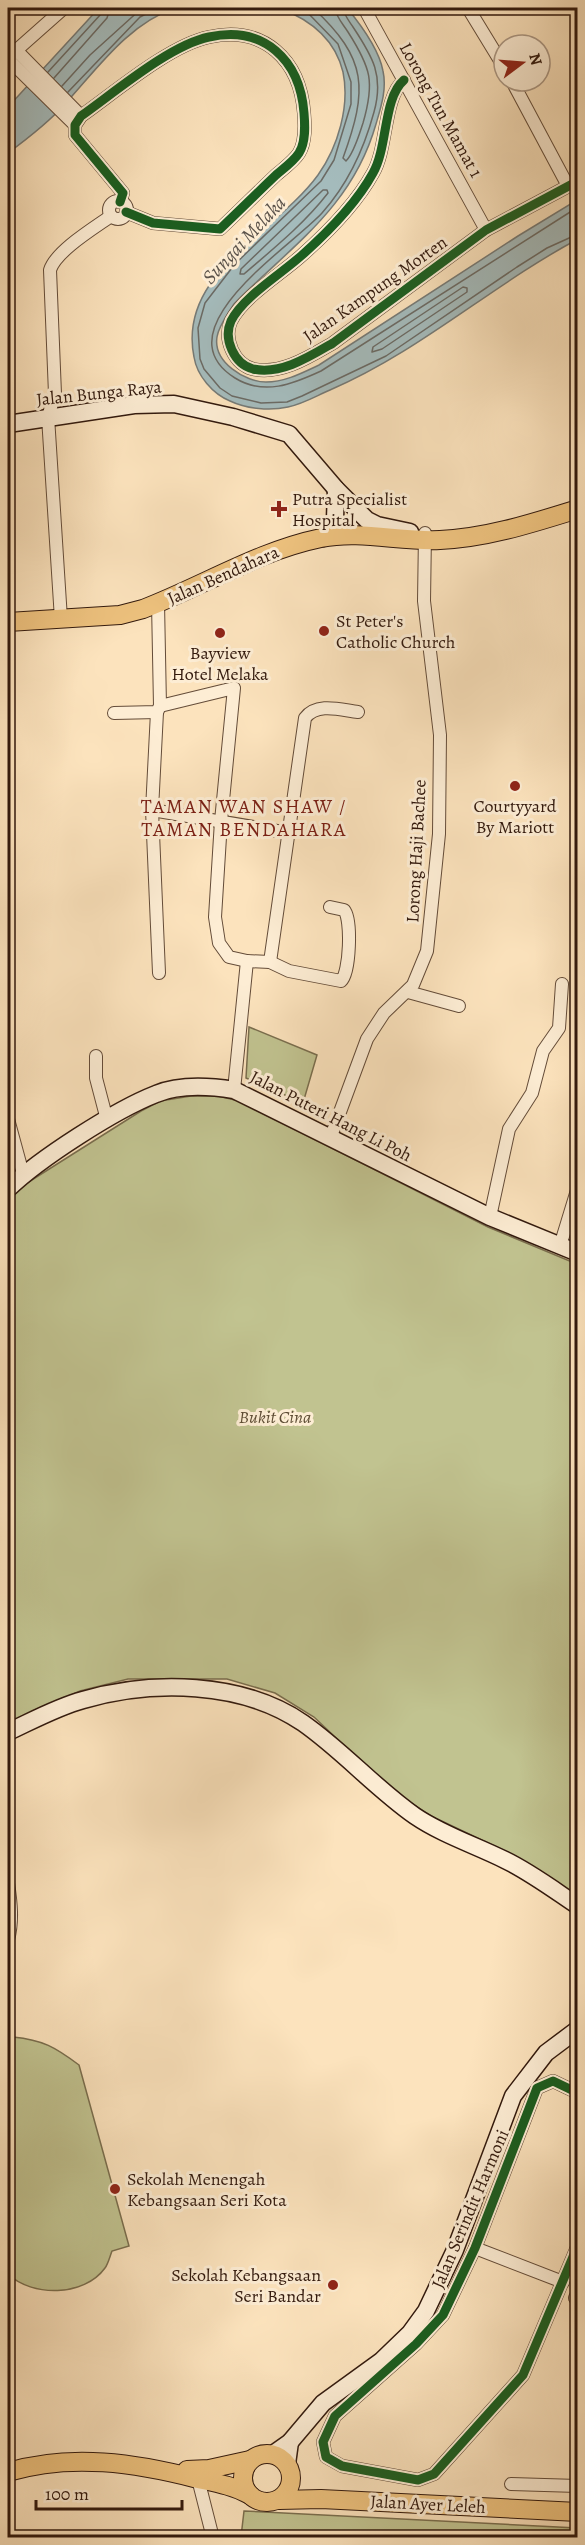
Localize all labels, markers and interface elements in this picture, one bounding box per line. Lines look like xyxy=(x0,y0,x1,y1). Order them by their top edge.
north arrow xyxy=(492,33,552,93)
street label: Lorong Tun Mamat 1 xyxy=(394,38,488,182)
text: N xyxy=(523,51,548,68)
water label: Sungai Melaka xyxy=(196,190,292,290)
street label: Jalan Kampung Morten xyxy=(298,230,452,348)
street label: Jalan Bunga Raya xyxy=(35,374,163,412)
place label: Putra Specialist Hospital xyxy=(292,487,407,532)
marker: Putra Specialist Hospital xyxy=(270,500,288,518)
street label: Jalan Bendahara xyxy=(163,539,283,610)
place label: St Peter's Catholic Church xyxy=(336,609,456,654)
marker: St Peter's Catholic Church xyxy=(317,624,331,638)
marker: Bayview Hotel Melaka xyxy=(213,626,227,640)
place label: Bayview Hotel Melaka xyxy=(172,641,269,686)
street label: Lorong Haji Bachee xyxy=(400,779,432,923)
marker: Courtyyard By Mariott xyxy=(508,779,522,793)
district label: TAMAN WAN SHAW / TAMAN BENDAHARA xyxy=(141,793,347,843)
place label: Courtyyard By Mariott xyxy=(474,794,557,839)
street label: Jalan Puteri Hang Li Poh xyxy=(246,1065,416,1167)
park label: Bukit Cina xyxy=(239,1405,311,1429)
street label: Jalan Serindit Harmoni xyxy=(426,2126,514,2292)
place label: Sekolah Menengah Kebangsaan Seri Kota xyxy=(127,2167,287,2212)
marker: Sekolah Menengah Kebangsaan Seri Kota xyxy=(108,2182,122,2196)
place label: Sekolah Kebangsaan Seri Bandar xyxy=(171,2263,321,2308)
marker: Sekolah Kebangsaan Seri Bandar xyxy=(326,2278,340,2292)
scale bar xyxy=(36,2473,182,2511)
text: 100 m xyxy=(45,2482,89,2506)
street label: Jalan Ayer Leleh xyxy=(370,2489,487,2519)

